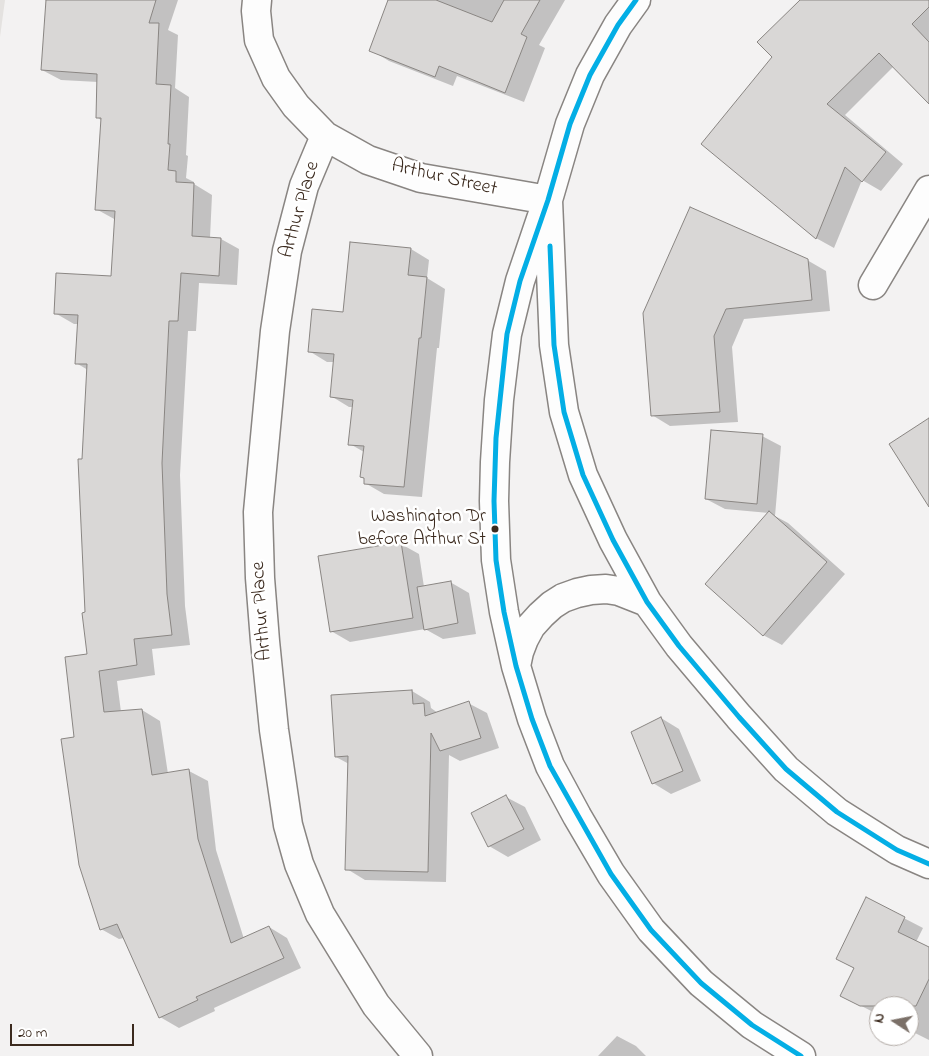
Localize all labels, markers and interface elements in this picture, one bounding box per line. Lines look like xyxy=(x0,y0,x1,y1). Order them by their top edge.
street label: Arthur Street xyxy=(389,155,499,203)
street label: Arthur Place xyxy=(276,159,326,261)
place label: Washington Dr before Arthur St xyxy=(358,507,486,551)
marker: Washington Dr before Arthur St xyxy=(490,524,500,534)
street label: Arthur Place xyxy=(248,560,278,662)
north arrow xyxy=(869,996,919,1046)
text: N xyxy=(869,1012,891,1025)
scale bar xyxy=(12,1014,136,1046)
text: 20 m xyxy=(18,1022,47,1044)

